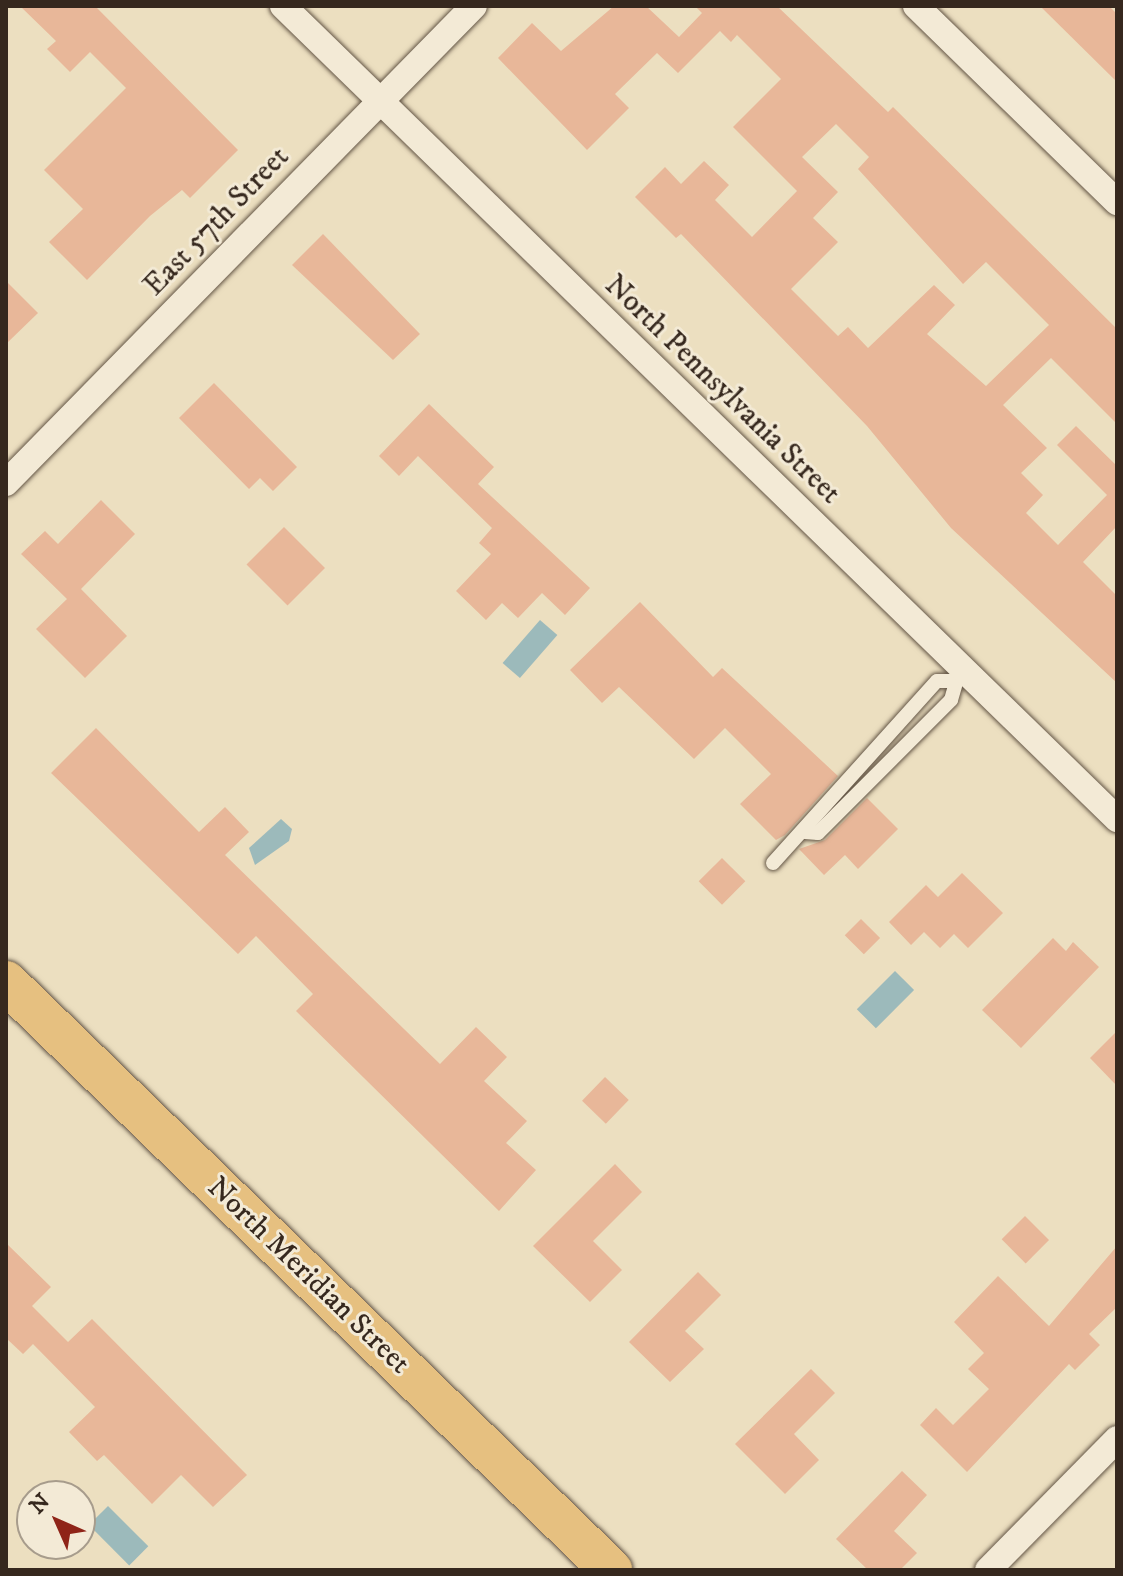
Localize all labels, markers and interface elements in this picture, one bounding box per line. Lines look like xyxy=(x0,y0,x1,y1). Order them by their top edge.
street label: East 57th Street xyxy=(137,140,297,304)
street label: North Pennsylvania Street xyxy=(596,268,848,512)
street label: North Meridian Street xyxy=(199,1170,417,1382)
north arrow xyxy=(16,1480,96,1560)
text: N xyxy=(24,1488,56,1520)

